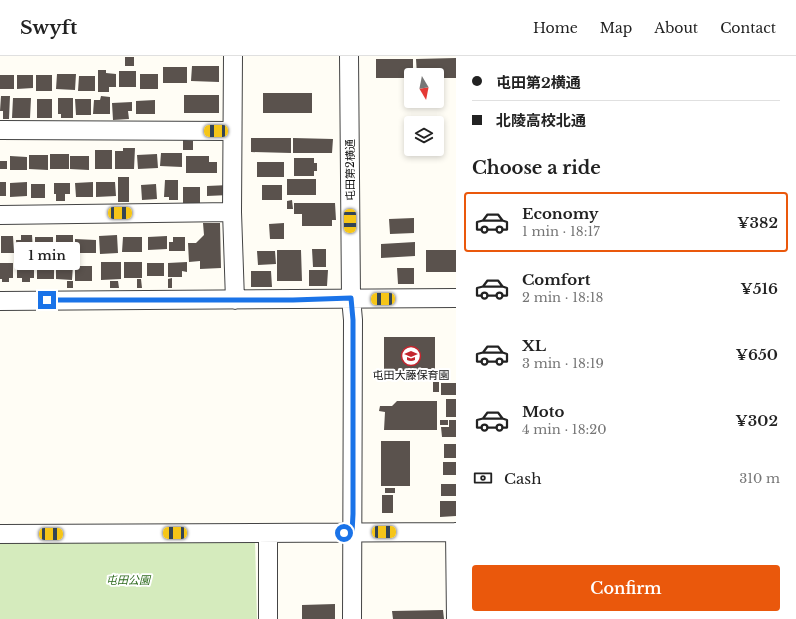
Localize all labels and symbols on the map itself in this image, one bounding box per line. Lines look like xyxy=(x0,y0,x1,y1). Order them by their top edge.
north arrow xyxy=(404,68,444,108)
car xyxy=(204,125,228,137)
street label: 屯田第2横通 xyxy=(343,139,357,201)
car xyxy=(108,207,132,219)
car xyxy=(344,209,356,233)
callout: 1 min xyxy=(14,242,80,270)
route end xyxy=(38,291,56,309)
car xyxy=(371,293,395,305)
school or university icon: 屯田大藤保育園 xyxy=(400,345,422,367)
place label: 屯田大藤保育園 xyxy=(373,368,450,382)
route start xyxy=(335,524,353,542)
car xyxy=(372,526,396,538)
car xyxy=(163,527,187,539)
car xyxy=(39,528,63,540)
park label: 屯田公園 xyxy=(106,573,152,587)

